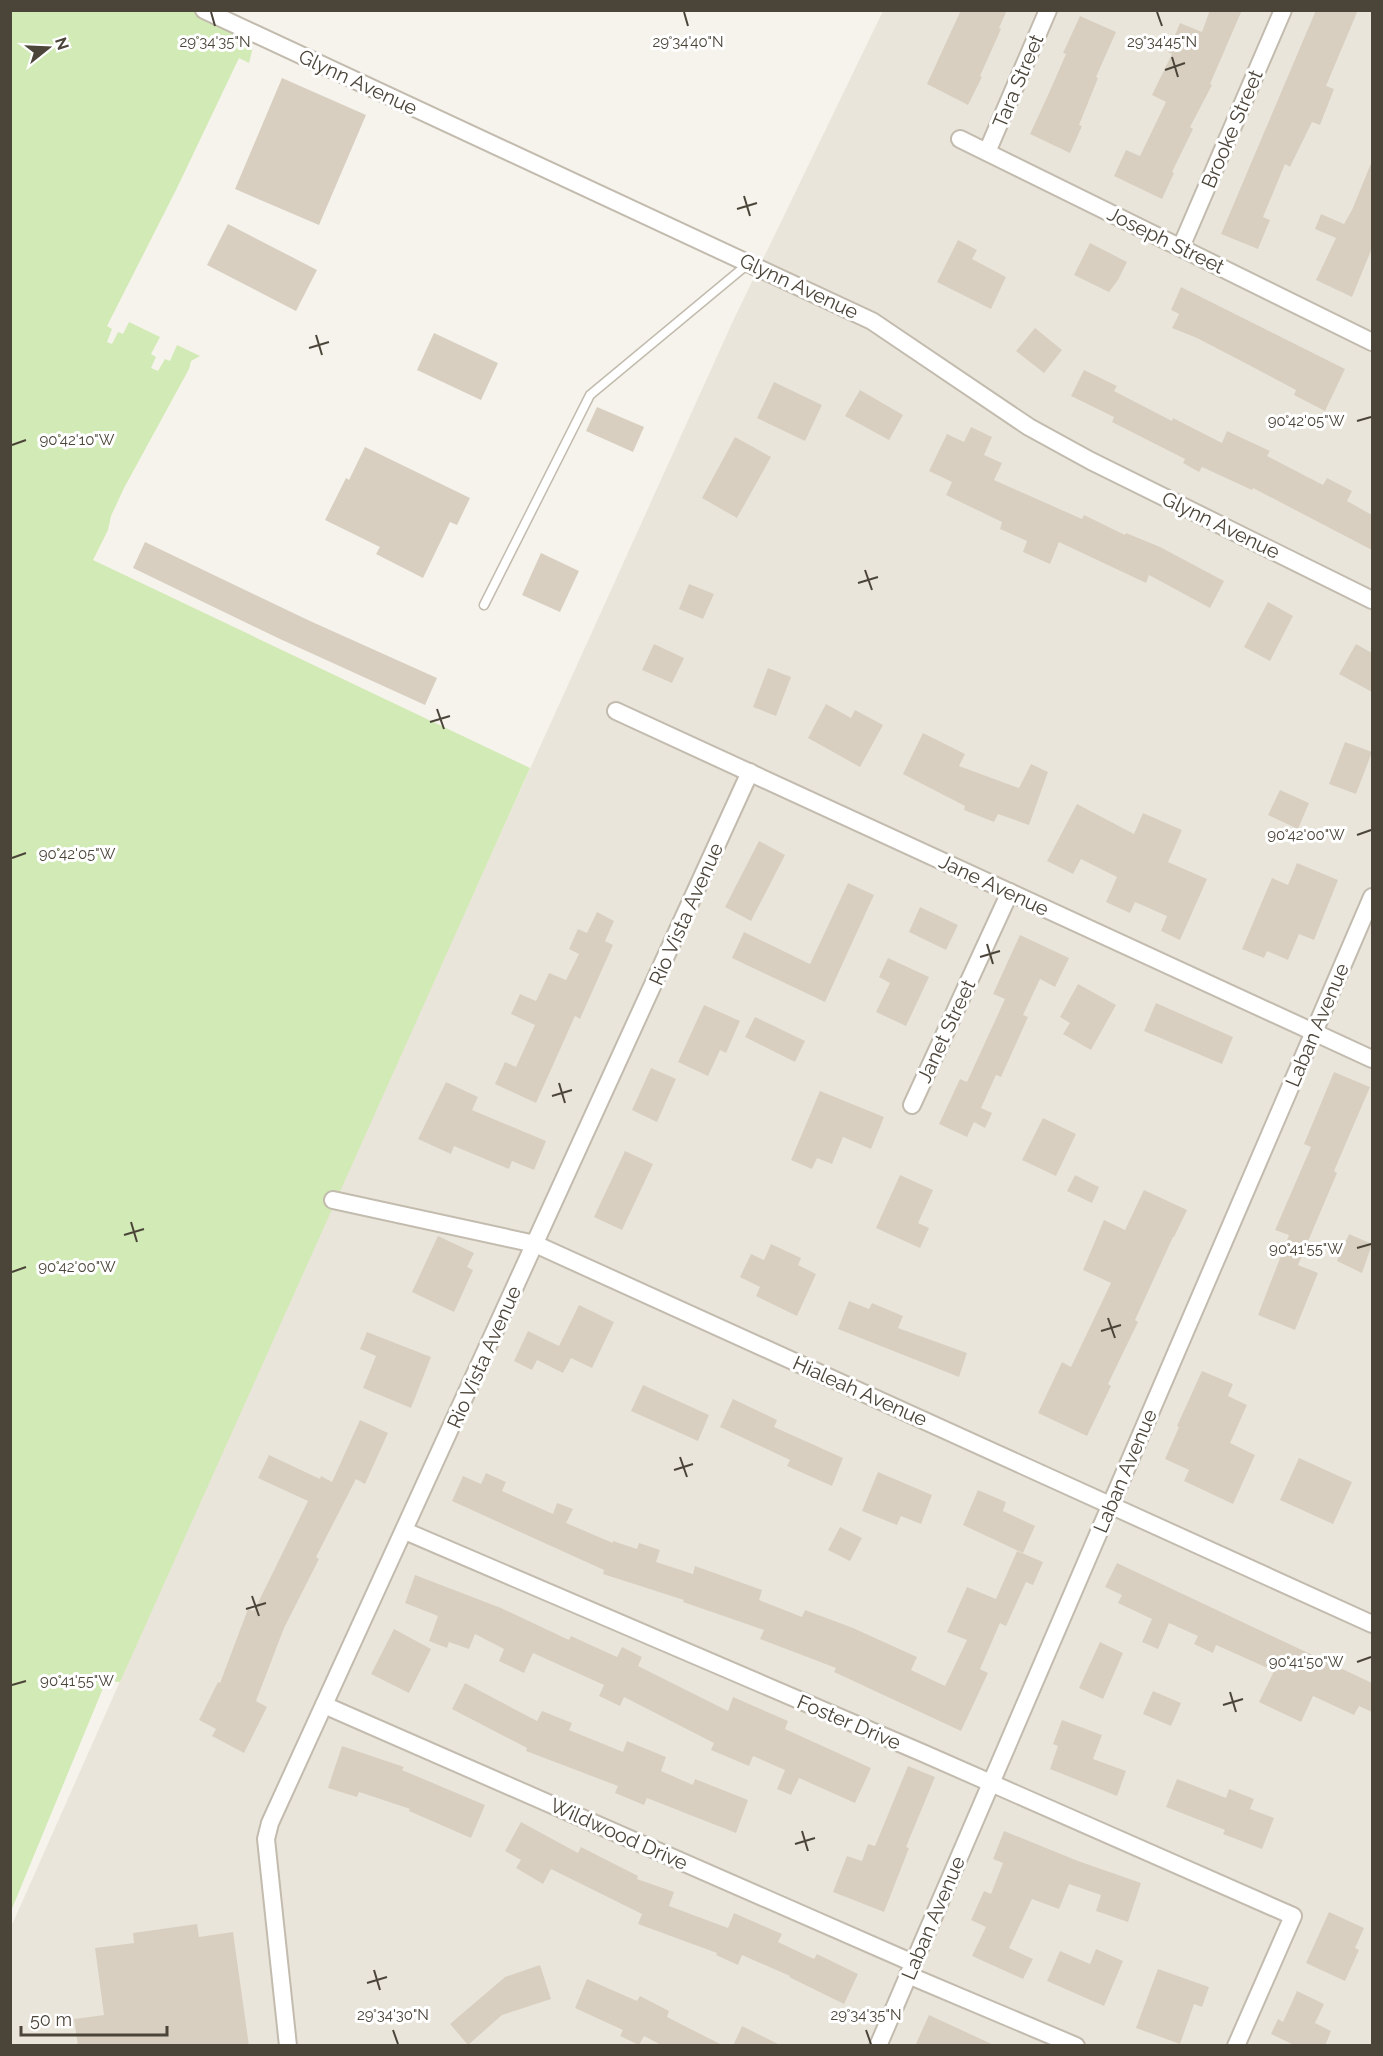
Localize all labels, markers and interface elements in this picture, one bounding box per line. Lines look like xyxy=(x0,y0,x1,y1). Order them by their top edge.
north arrow xyxy=(18,18,78,78)
street label: Tara Street xyxy=(988,30,1049,131)
text: 29°34'35"N xyxy=(180,33,250,51)
text: 29°34'40"N xyxy=(652,33,724,51)
text: 29°34'45"N xyxy=(1127,33,1197,51)
text: N xyxy=(51,35,73,52)
street label: Glynn Avenue xyxy=(295,44,421,120)
street label: Brooke Street xyxy=(1196,66,1268,192)
street label: Joseph Street xyxy=(1104,201,1229,279)
street label: Glynn Avenue xyxy=(736,248,862,324)
text: 90°42'05"W xyxy=(1268,412,1345,430)
text: 90°42'10"W xyxy=(40,431,115,449)
street label: Glynn Avenue xyxy=(1158,486,1284,564)
text: 90°42'00"W xyxy=(1267,826,1345,844)
street label: Rio Vista Avenue xyxy=(644,839,728,989)
text: 90°42'05"W xyxy=(39,845,116,863)
street label: Jane Avenue xyxy=(935,849,1053,921)
street label: Laban Avenue xyxy=(1280,959,1354,1090)
street label: Janet Street xyxy=(912,975,980,1086)
text: 90°41'55"W xyxy=(1269,1240,1343,1258)
text: 90°42'00"W xyxy=(38,1258,116,1276)
street label: Rio Vista Avenue xyxy=(442,1282,526,1432)
street label: Hialeah Avenue xyxy=(789,1351,931,1431)
street label: Laban Avenue xyxy=(1088,1405,1162,1536)
text: 90°41'50"W xyxy=(1269,1653,1344,1671)
text: 90°41'55"W xyxy=(40,1672,114,1690)
street label: Foster Drive xyxy=(794,1689,905,1755)
street label: Wildwood Drive xyxy=(546,1793,692,1875)
street label: Laban Avenue xyxy=(896,1852,970,1983)
scale bar xyxy=(21,1999,166,2037)
text: 29°34'30"N xyxy=(357,2006,429,2024)
text: 29°34'35"N xyxy=(831,2006,901,2024)
text: 50 m xyxy=(30,2009,72,2030)

